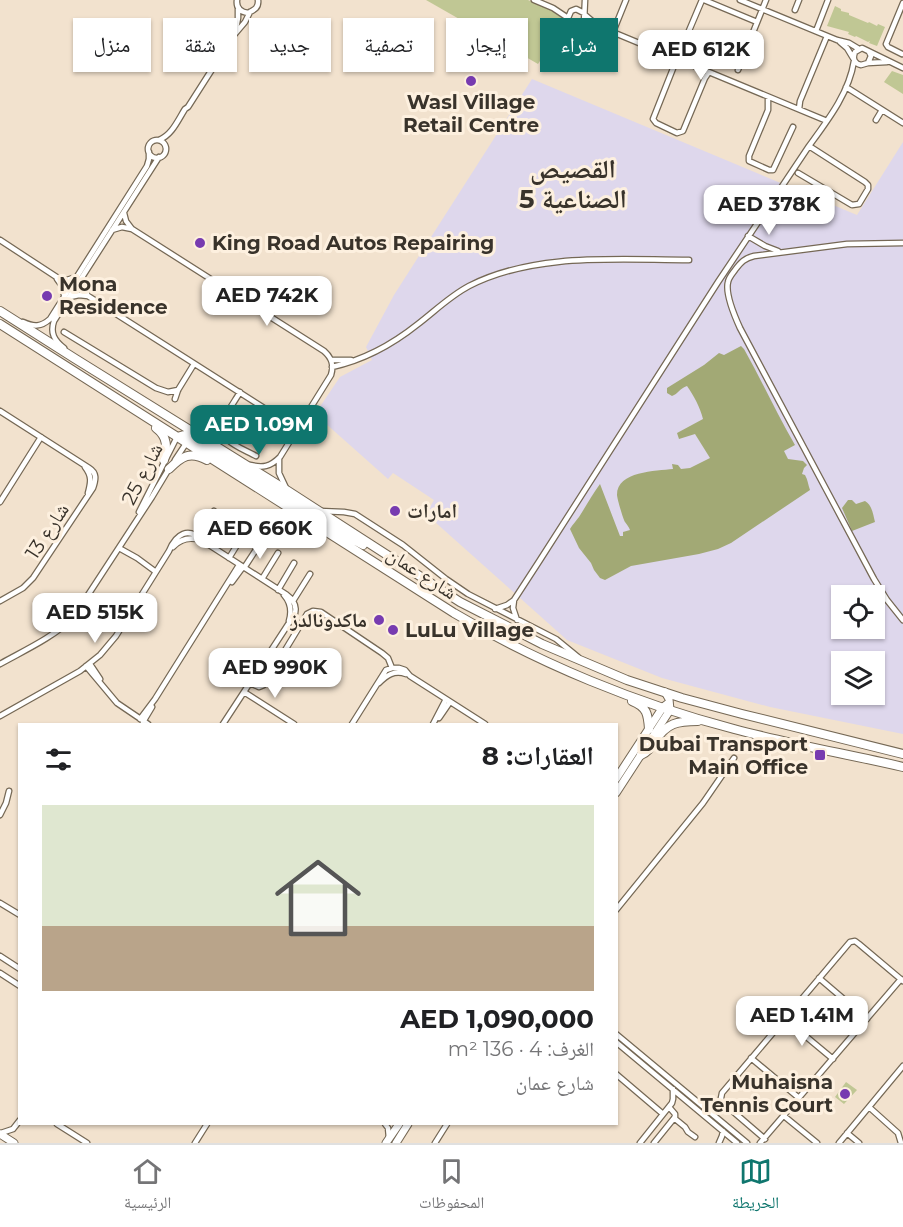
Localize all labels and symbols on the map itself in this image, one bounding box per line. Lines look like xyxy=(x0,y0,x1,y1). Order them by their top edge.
pin: AED 612K xyxy=(639,30,763,81)
marker: Wasl Village Retail Centre xyxy=(464,74,478,88)
place label: Wasl Village Retail Centre xyxy=(403,90,539,137)
district label: القصيص الصناعية 5 xyxy=(519,153,627,215)
pin: AED 378K xyxy=(707,185,831,236)
place label: King Road Autos Repairing xyxy=(212,231,494,255)
marker: King Road Autos Repairing xyxy=(193,236,207,250)
place label: Mona Residence xyxy=(59,272,168,319)
pin: AED 742K xyxy=(205,276,329,327)
marker: Mona Residence xyxy=(40,289,54,303)
pin: AED 1.09M xyxy=(190,405,328,456)
street label: شارع 25 xyxy=(116,439,169,509)
street label: شارع 13 xyxy=(20,499,75,564)
place label: امارات xyxy=(407,499,457,523)
marker: امارات xyxy=(388,504,402,518)
pin: AED 660K xyxy=(198,509,322,560)
street label: شارع عمان xyxy=(382,542,461,605)
pin: AED 515K xyxy=(33,593,157,644)
place label: ماكدونالدز xyxy=(289,608,367,632)
marker: ماكدونالدز xyxy=(372,613,386,627)
place label: LuLu Village xyxy=(405,618,534,642)
marker: LuLu Village xyxy=(386,623,400,637)
pin: AED 990K xyxy=(213,648,337,699)
place label: Dubai Transport Main Office xyxy=(639,732,808,779)
marker: Dubai Transport Main Office xyxy=(813,748,827,762)
pin: AED 1.41M xyxy=(733,996,871,1047)
place label: Muhaisna Tennis Court xyxy=(701,1070,833,1117)
marker: Muhaisna Tennis Court xyxy=(838,1087,852,1101)

